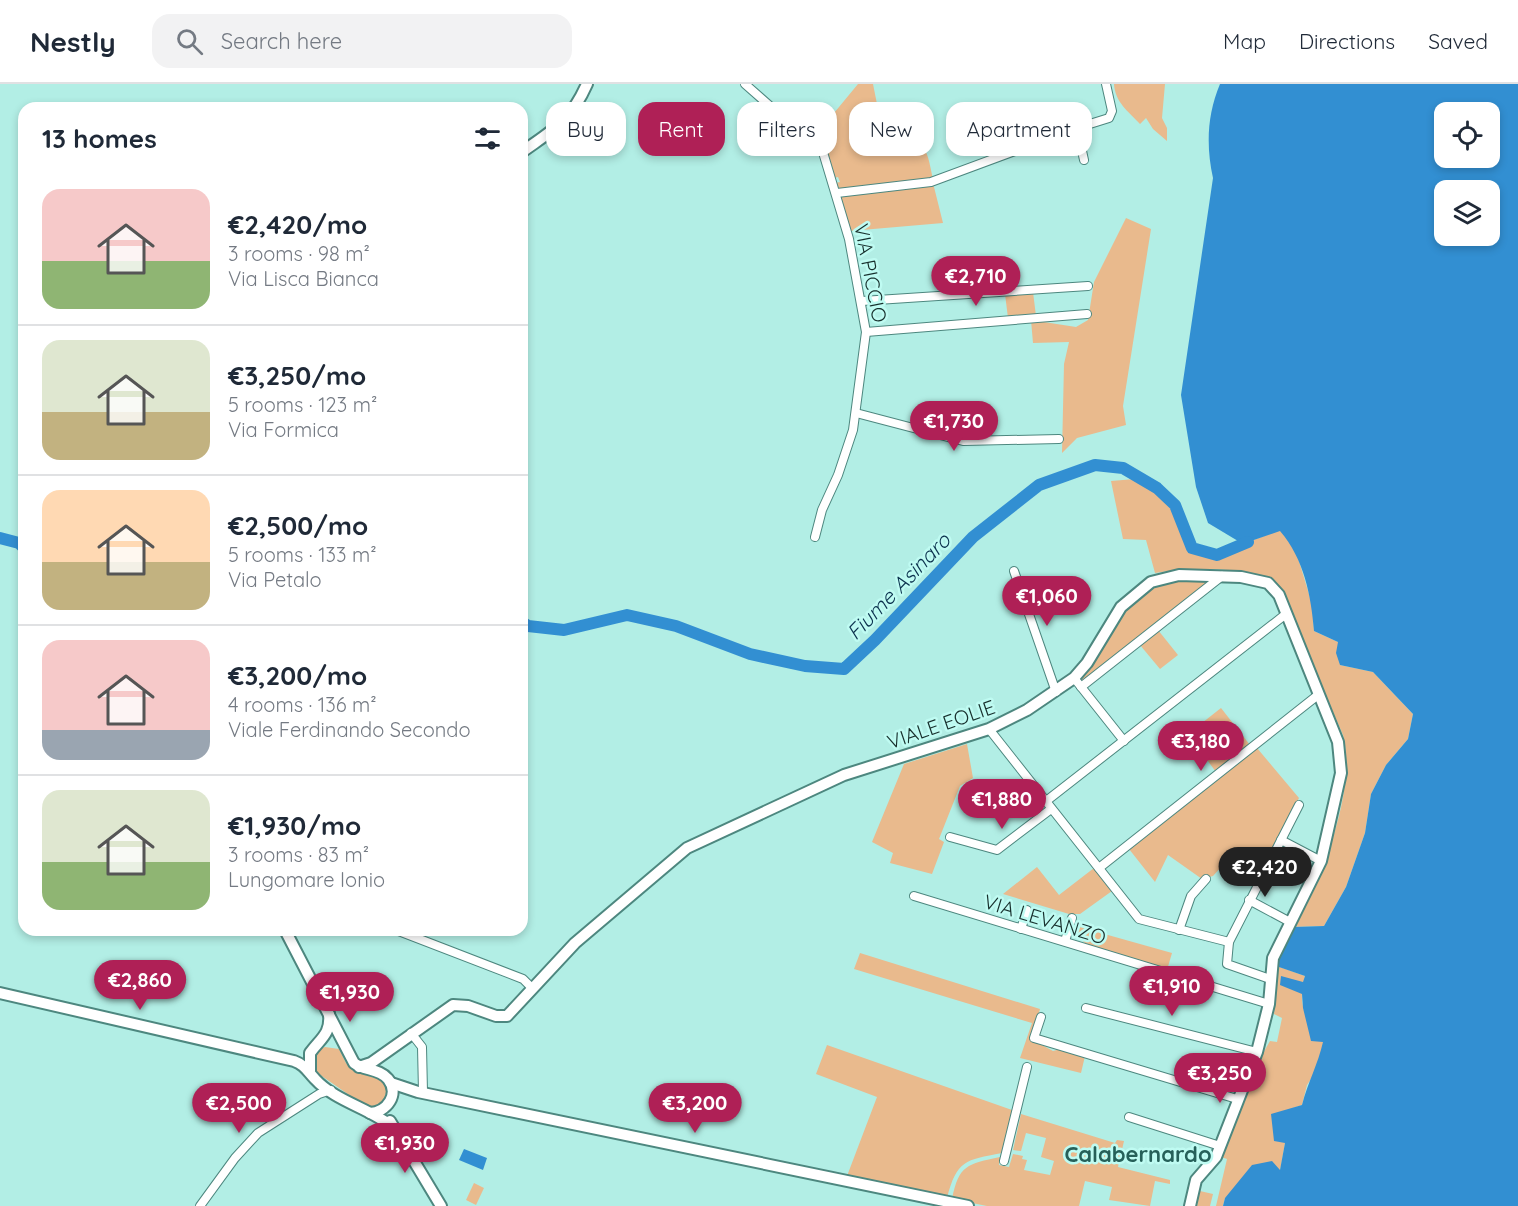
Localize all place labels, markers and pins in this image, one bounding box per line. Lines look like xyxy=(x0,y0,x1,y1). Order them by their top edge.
pin: €2,710 xyxy=(927,256,1025,307)
pin: €1,730 xyxy=(905,401,1003,452)
pin: €1,060 xyxy=(998,576,1096,627)
pin: €3,180 xyxy=(1152,721,1250,772)
pin: €1,880 xyxy=(953,779,1051,830)
pin: €2,420 xyxy=(1216,847,1314,898)
pin: €2,860 xyxy=(91,960,189,1011)
pin: €1,910 xyxy=(1123,966,1221,1017)
pin: €1,930 xyxy=(301,972,399,1023)
pin: €3,250 xyxy=(1171,1053,1269,1104)
pin: €2,500 xyxy=(190,1083,288,1134)
pin: €3,200 xyxy=(646,1083,744,1134)
pin: €1,930 xyxy=(356,1123,454,1174)

